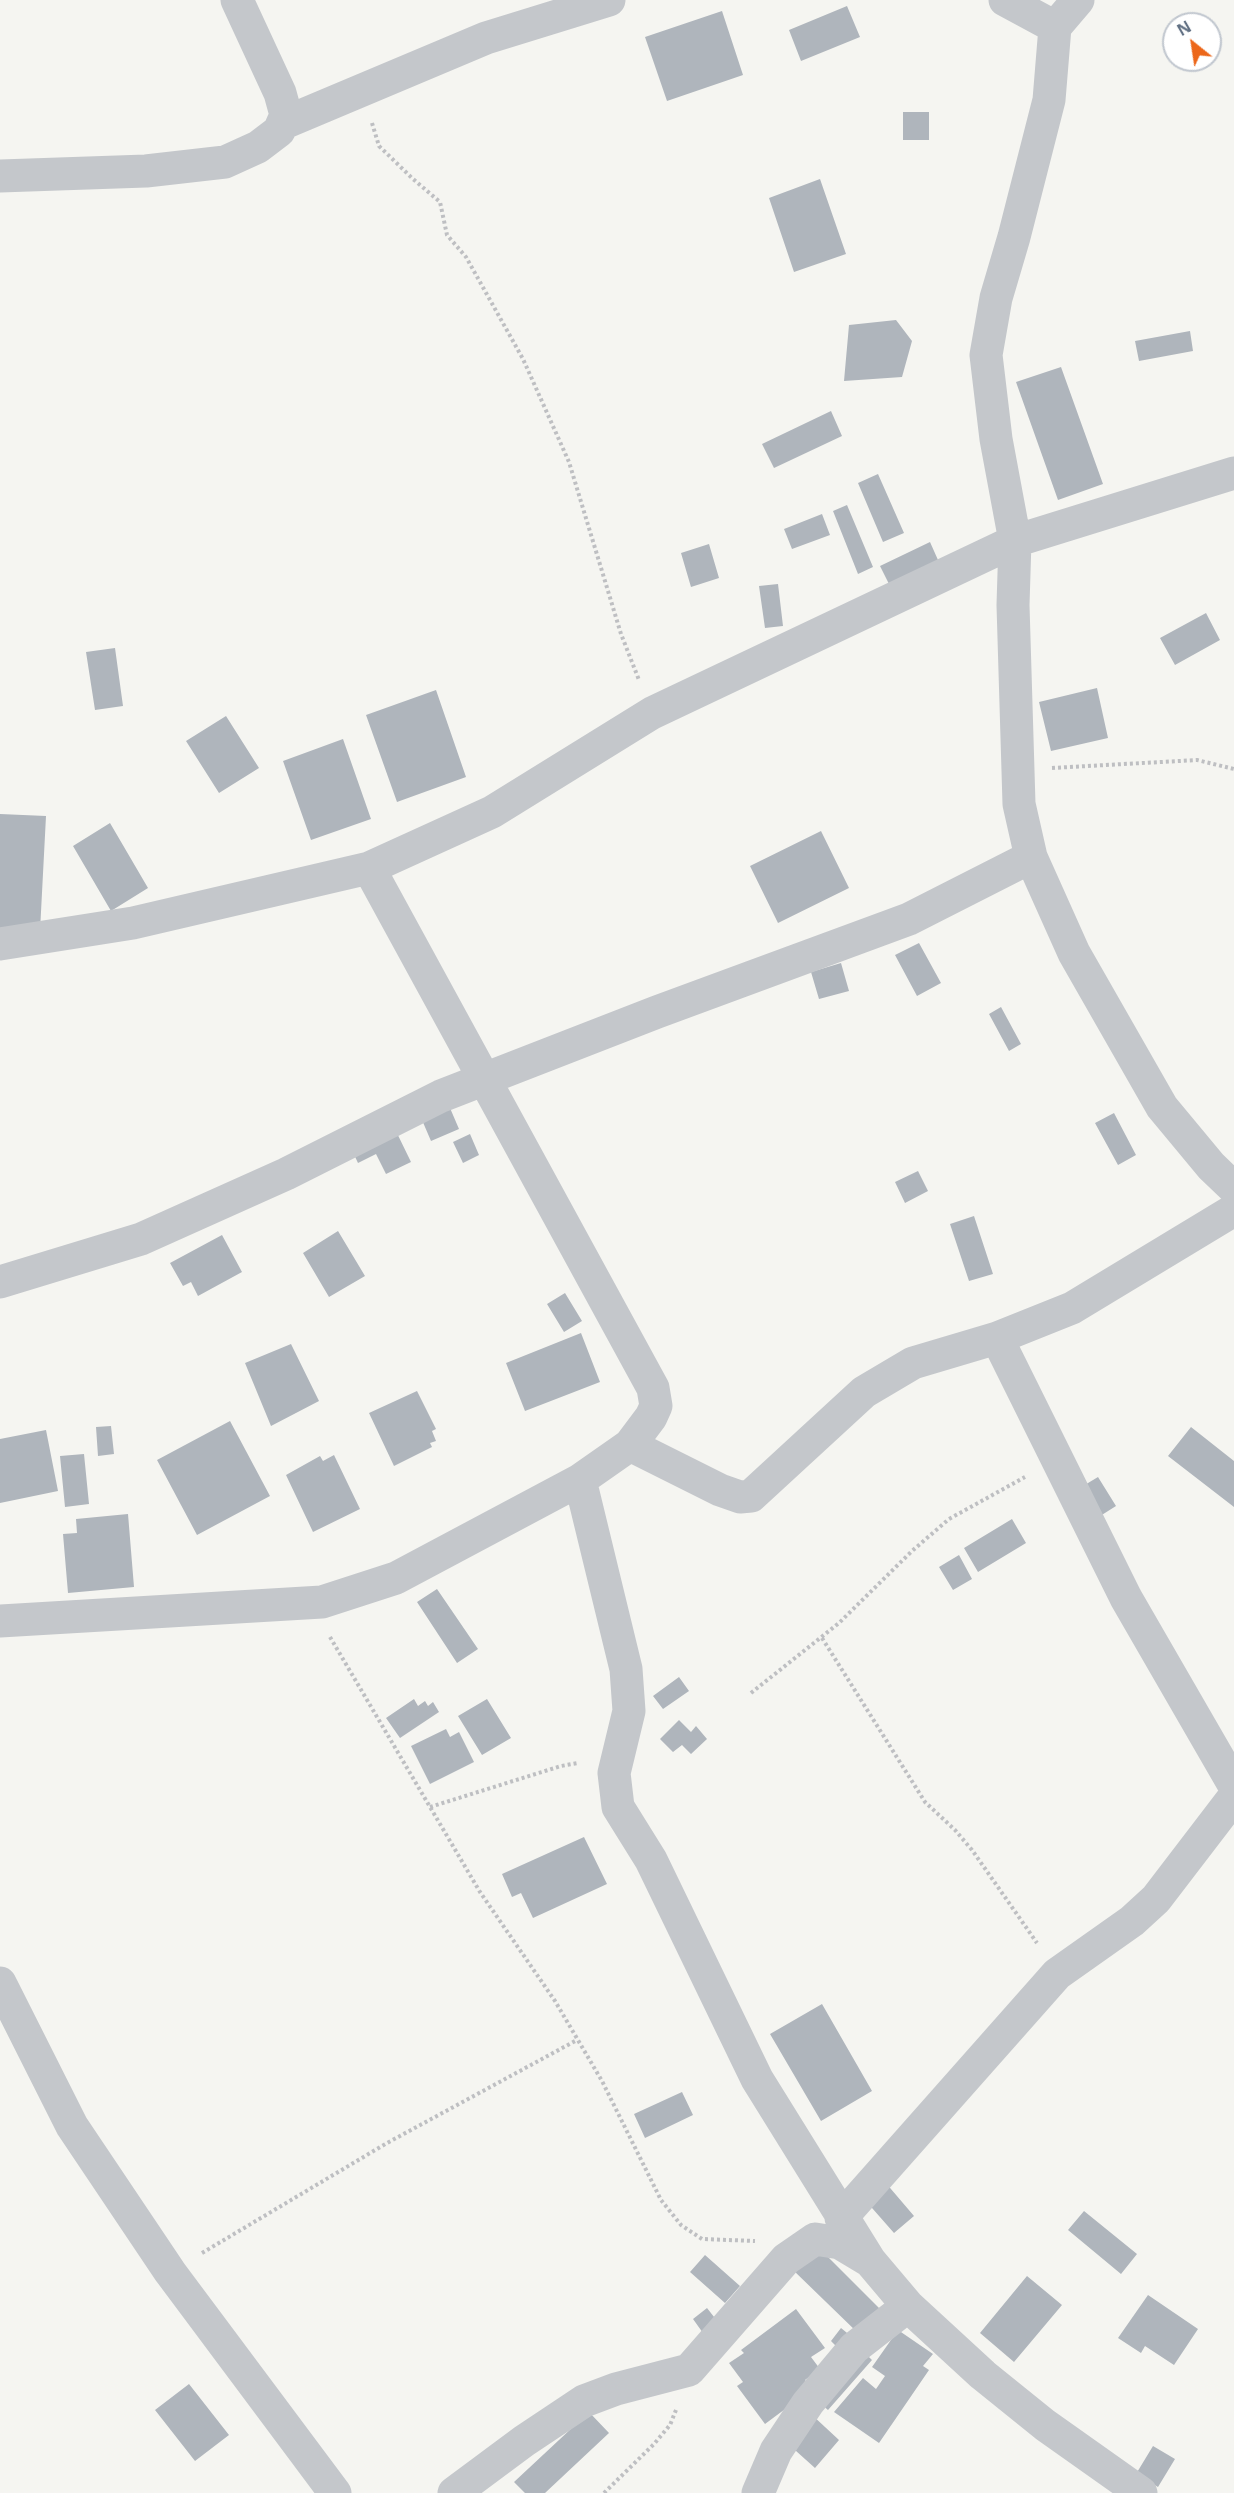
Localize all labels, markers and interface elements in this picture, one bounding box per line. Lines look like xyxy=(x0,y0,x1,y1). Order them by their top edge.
north arrow xyxy=(1162,12,1222,72)
text: N xyxy=(1173,15,1195,41)

